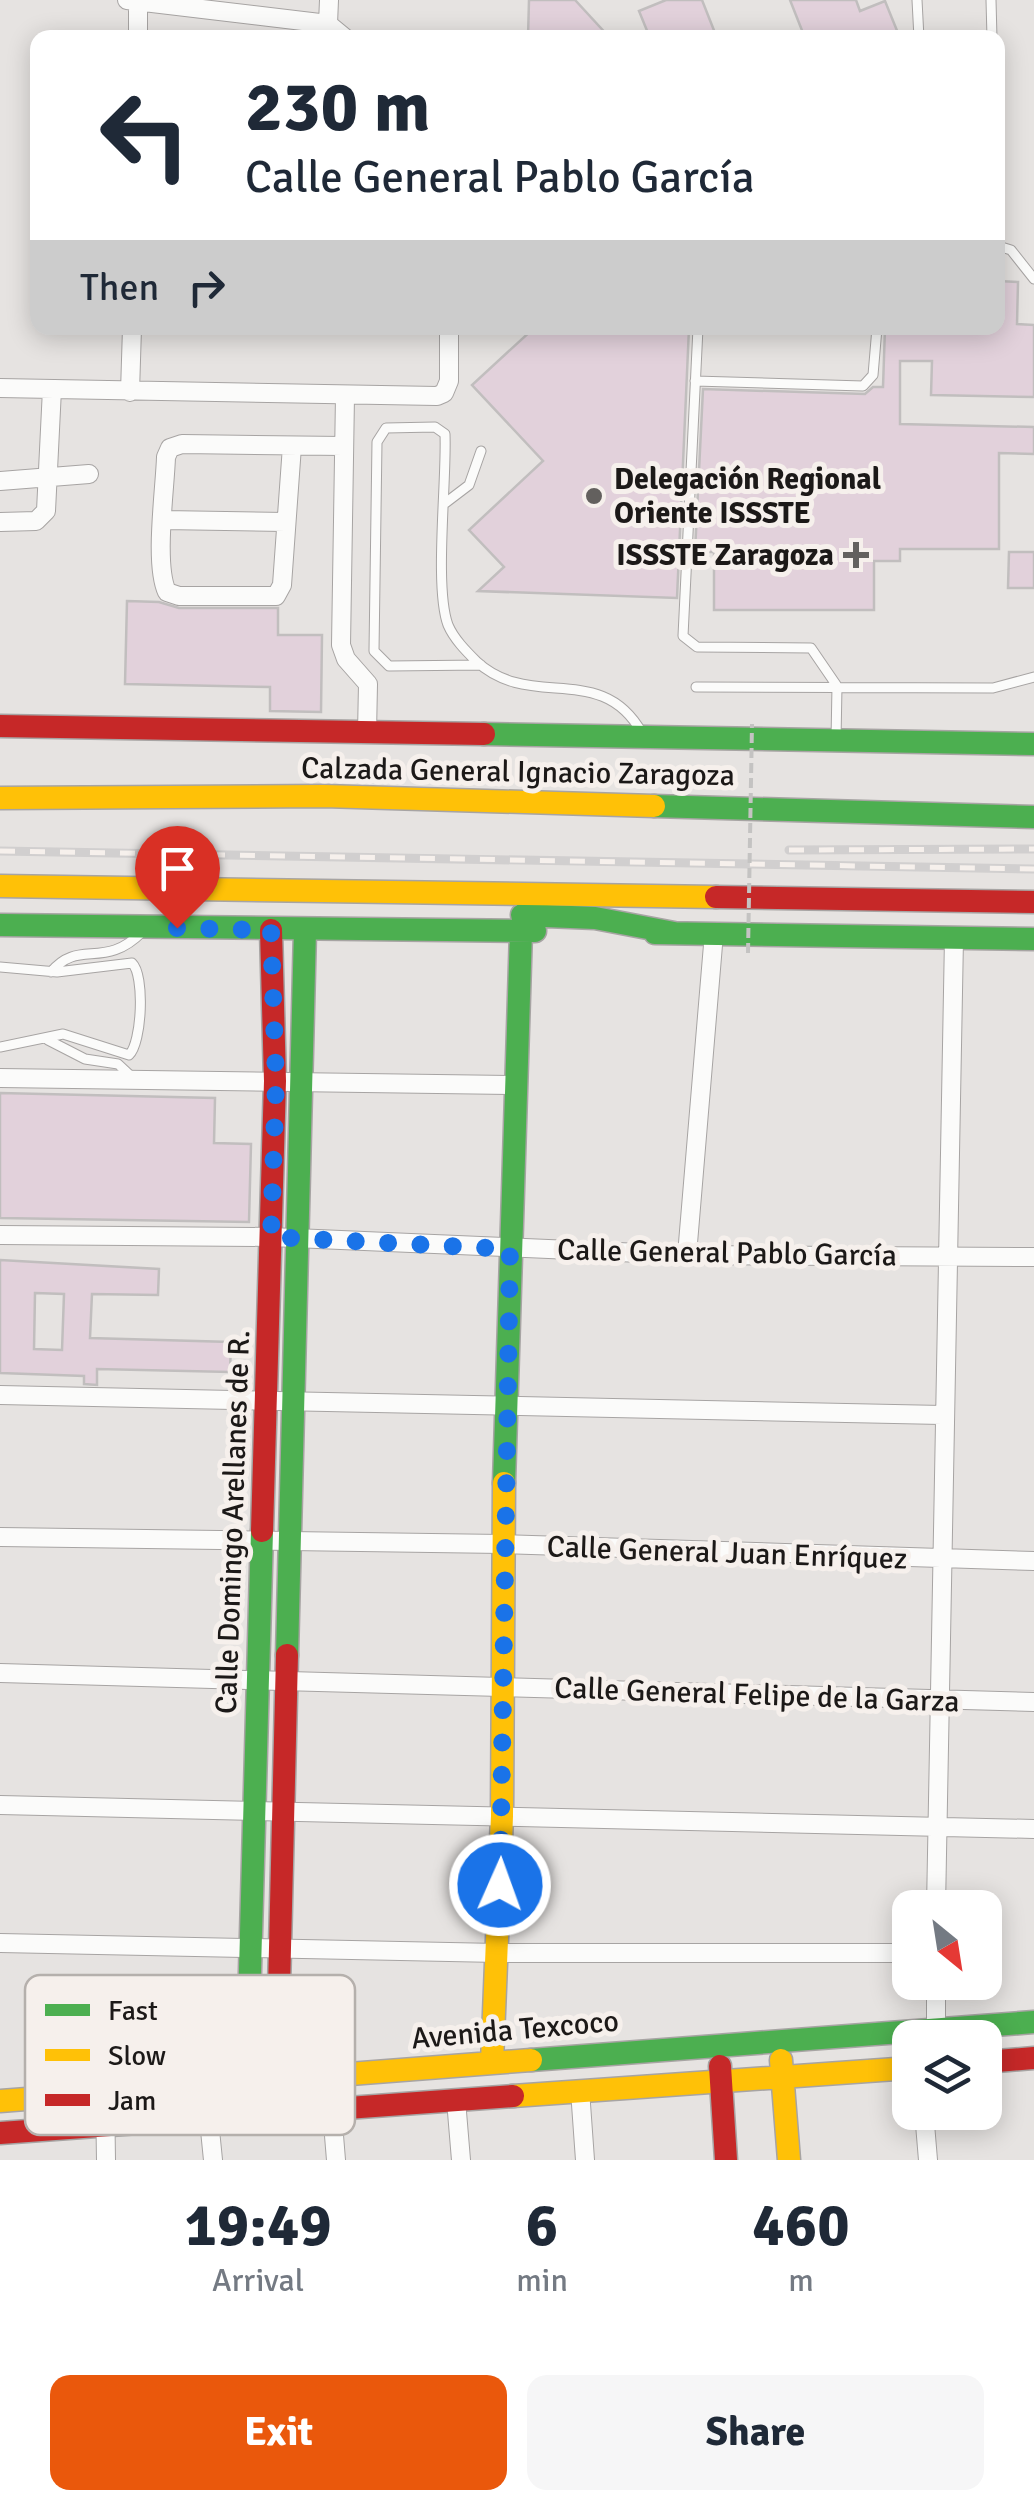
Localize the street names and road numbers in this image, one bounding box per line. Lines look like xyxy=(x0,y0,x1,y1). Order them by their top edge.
street label: Calzada General Ignacio Zaragoza xyxy=(301,750,735,794)
street label: Calle General Pablo García xyxy=(557,1232,897,1274)
street label: Calle Domingo Arellanes de R. xyxy=(208,1329,258,1715)
street label: Calle General Juan Enríquez xyxy=(546,1528,908,1578)
street label: Calle General Felipe de la Garza xyxy=(554,1669,960,1721)
street label: Avenida Texcoco xyxy=(410,2003,620,2057)

